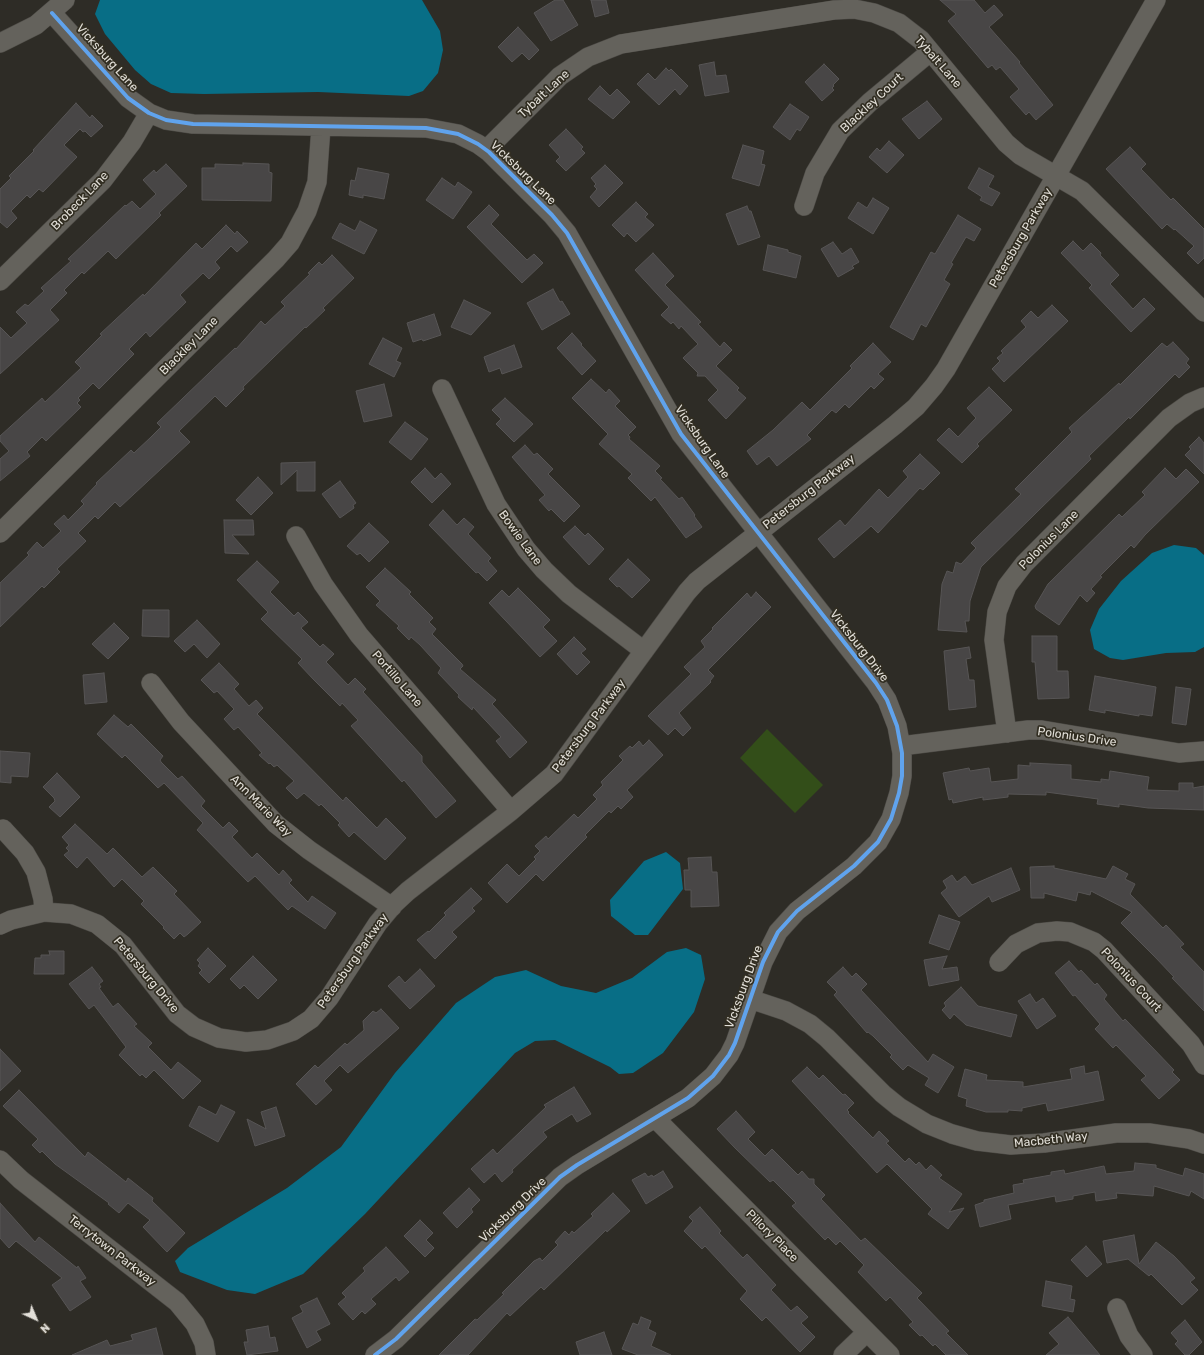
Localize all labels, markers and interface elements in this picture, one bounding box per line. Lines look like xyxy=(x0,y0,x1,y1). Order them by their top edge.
street label: Vicksburg Lane xyxy=(73,21,141,95)
street label: Tybalt Lane xyxy=(911,33,965,91)
street label: Tybalt Lane xyxy=(516,67,572,121)
street label: Blackley Court xyxy=(838,70,906,136)
street label: Vicksburg Lane xyxy=(487,138,559,208)
street label: Brobeck Lane xyxy=(48,169,112,233)
street label: Petersburg Parkway xyxy=(987,186,1055,290)
street label: Blackley Lane xyxy=(157,314,221,378)
street label: Vicksburg Lane xyxy=(671,403,733,481)
street label: Petersburg Parkway xyxy=(760,452,858,532)
street label: Polonius Lane xyxy=(1016,507,1082,573)
street label: Bowie Lane xyxy=(495,508,545,568)
street label: Vicksburg Drive xyxy=(826,607,892,685)
street label: Portillo Lane xyxy=(369,648,425,710)
street label: Petersburg Parkway xyxy=(549,677,629,775)
street label: Polonius Drive xyxy=(1037,724,1117,750)
street label: Ann Marie Way xyxy=(227,772,295,840)
street label: Petersburg Parkway xyxy=(315,911,391,1011)
street label: Petersburg Drive xyxy=(110,934,182,1016)
street label: Vicksburg Drive xyxy=(722,944,766,1030)
street label: Polonius Court xyxy=(1098,945,1164,1015)
street label: Macbeth Way xyxy=(1013,1129,1089,1151)
street label: Vicksburg Drive xyxy=(477,1174,549,1246)
street label: Pillory Place xyxy=(743,1207,801,1265)
street label: Terrytown Parkway xyxy=(65,1212,159,1290)
north arrow xyxy=(16,1299,56,1339)
text: N xyxy=(37,1321,52,1335)

